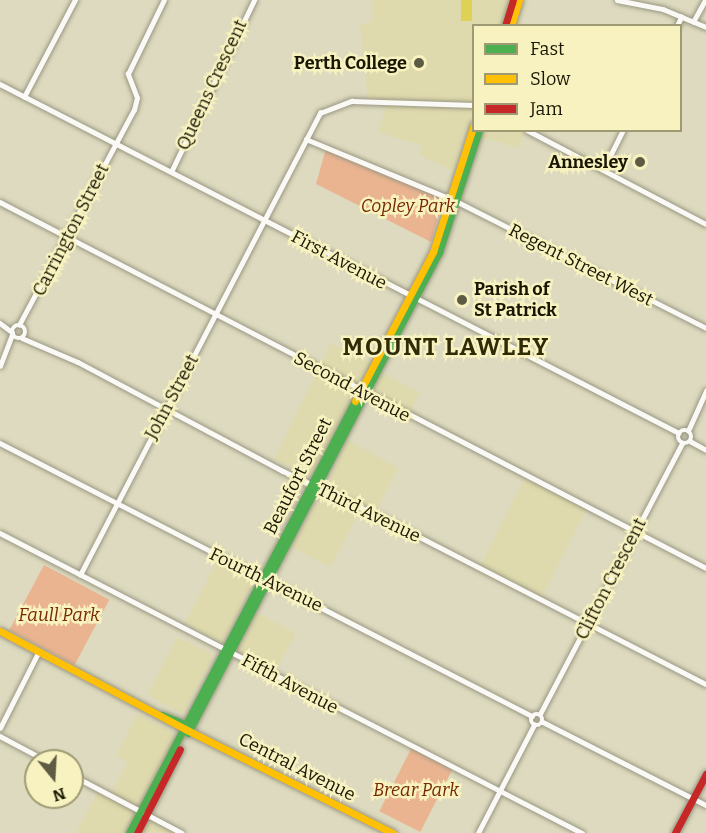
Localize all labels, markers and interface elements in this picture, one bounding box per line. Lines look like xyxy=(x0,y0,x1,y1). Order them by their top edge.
street label: Queens Crescent xyxy=(172,16,252,154)
legend xyxy=(472,24,682,132)
text: Fast xyxy=(530,38,565,60)
place label: Perth College xyxy=(294,52,407,74)
marker: Perth College xyxy=(412,56,426,70)
text: Slow xyxy=(530,68,570,90)
text: Jam xyxy=(530,98,563,120)
place label: Annesley xyxy=(548,151,628,173)
marker: Annesley xyxy=(633,155,647,169)
street label: Carrington Street xyxy=(28,160,114,300)
park label: Copley Park xyxy=(361,195,455,217)
street label: Regent Street West xyxy=(505,219,657,311)
street label: First Avenue xyxy=(288,226,390,294)
place label: Parish of St Patrick xyxy=(474,279,557,322)
marker: Parish of St Patrick xyxy=(455,293,469,307)
district label: MOUNT LAWLEY xyxy=(343,334,549,362)
street label: Second Avenue xyxy=(290,347,414,427)
street label: John Street xyxy=(141,351,203,443)
street label: Beaufort Street xyxy=(259,414,337,538)
street label: Third Avenue xyxy=(314,479,424,547)
street label: Clifton Crescent xyxy=(571,515,651,643)
street label: Fourth Avenue xyxy=(206,543,326,617)
park label: Faull Park xyxy=(18,604,100,626)
street label: Fifth Avenue xyxy=(238,650,342,718)
street label: Central Avenue xyxy=(235,728,359,806)
north arrow xyxy=(24,749,84,809)
park label: Brear Park xyxy=(373,779,459,801)
text: N xyxy=(50,784,68,806)

